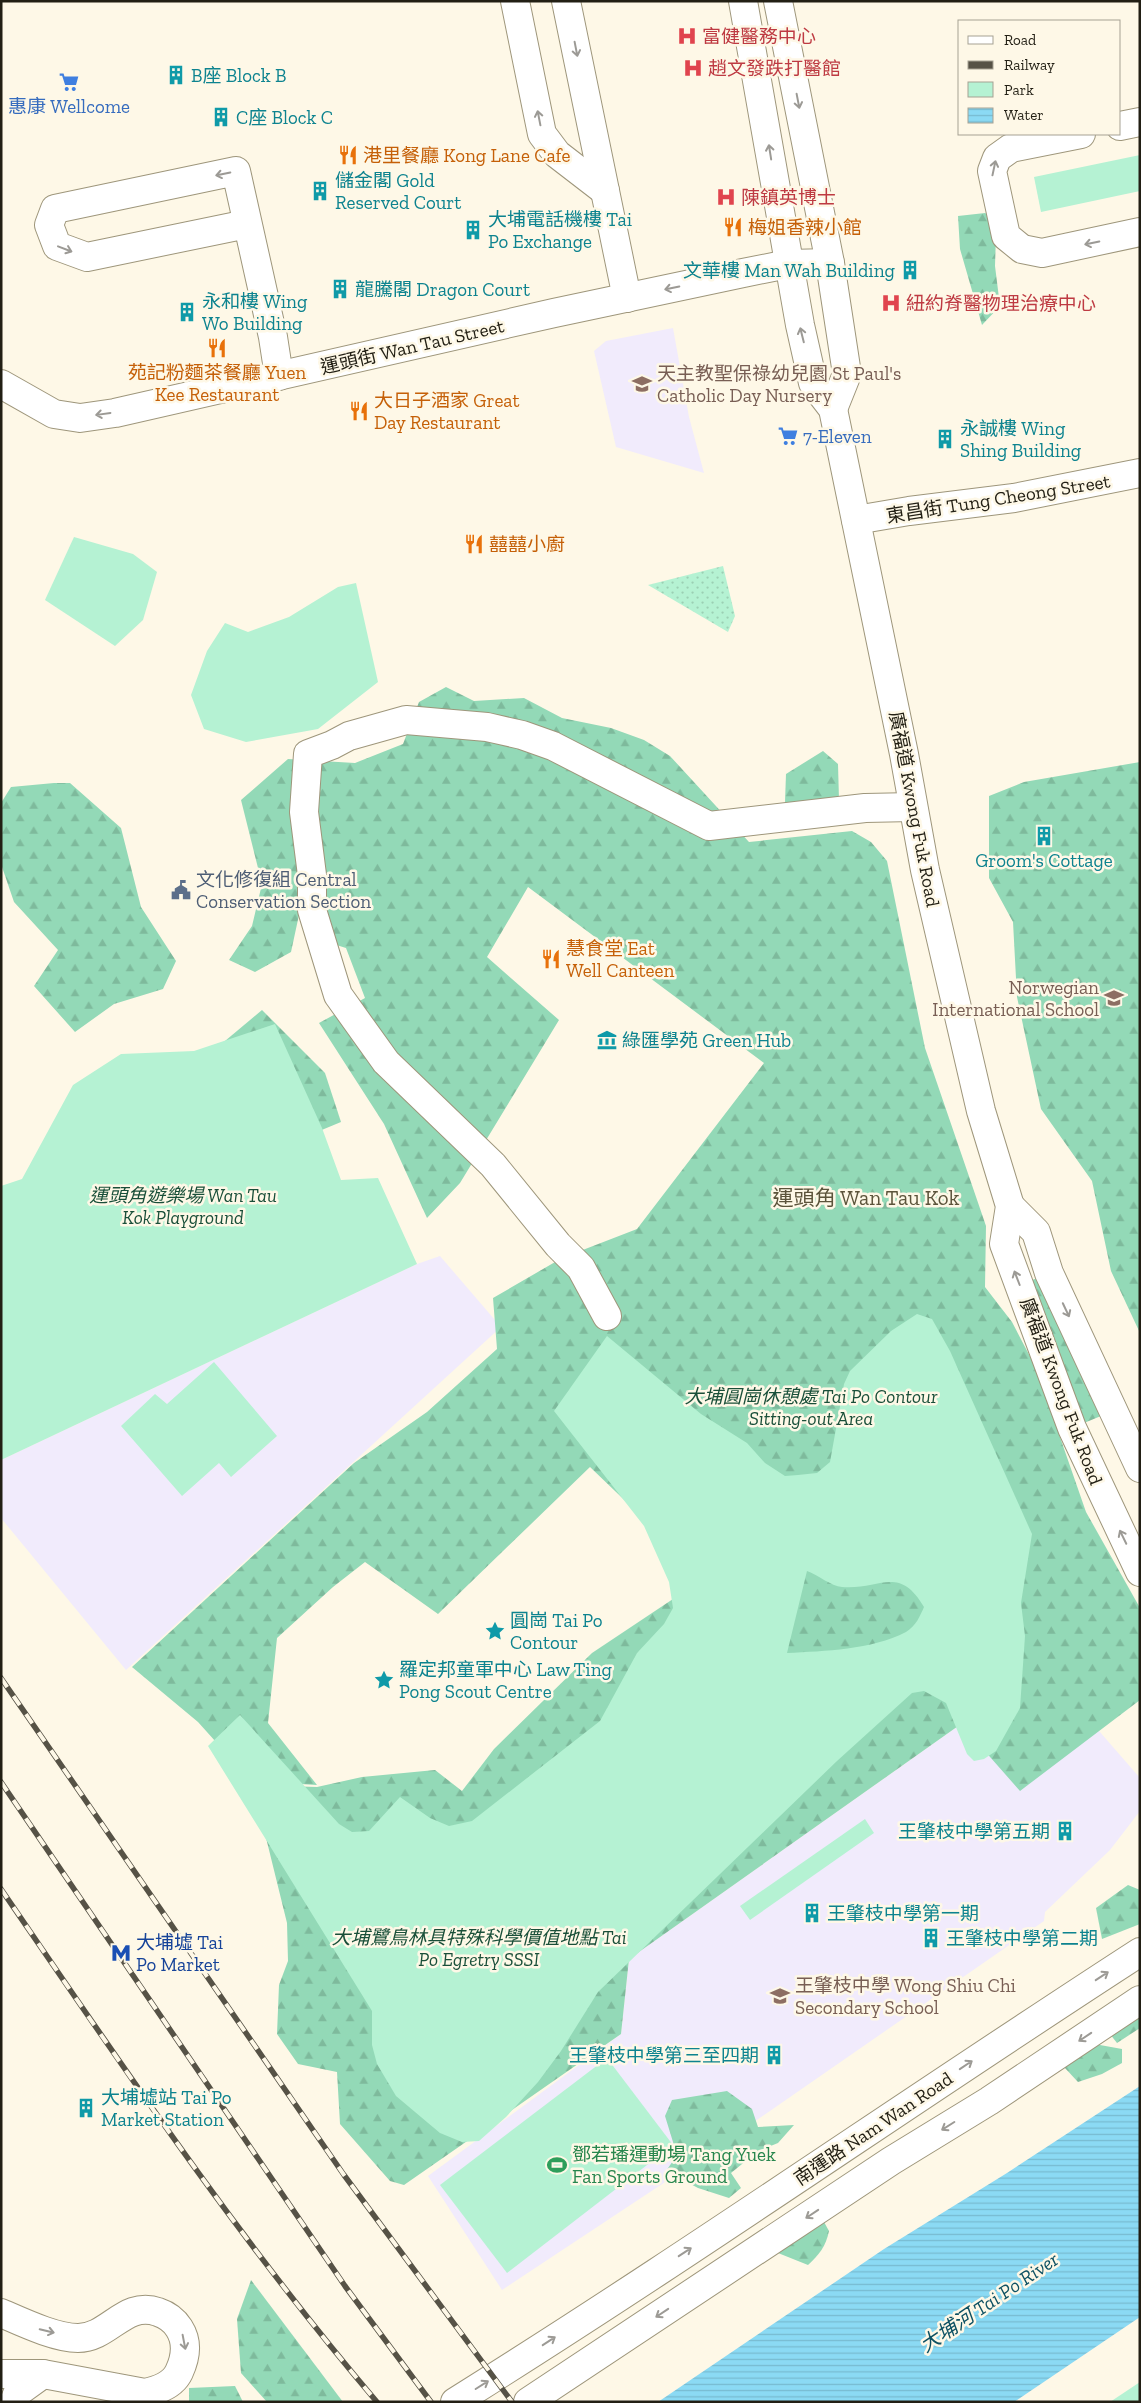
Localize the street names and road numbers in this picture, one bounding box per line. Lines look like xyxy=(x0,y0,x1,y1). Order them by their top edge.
street label: 運頭街 Wan Tau Street xyxy=(318,314,506,379)
street label: 東昌街 Tung Cheong Street xyxy=(884,469,1112,528)
street label: 廣福道 Kwong Fuk Road xyxy=(884,709,945,909)
street label: 廣福道 Kwong Fuk Road xyxy=(1015,1294,1108,1489)
street label: 南運路 Nam Wan Road xyxy=(790,2066,957,2190)

